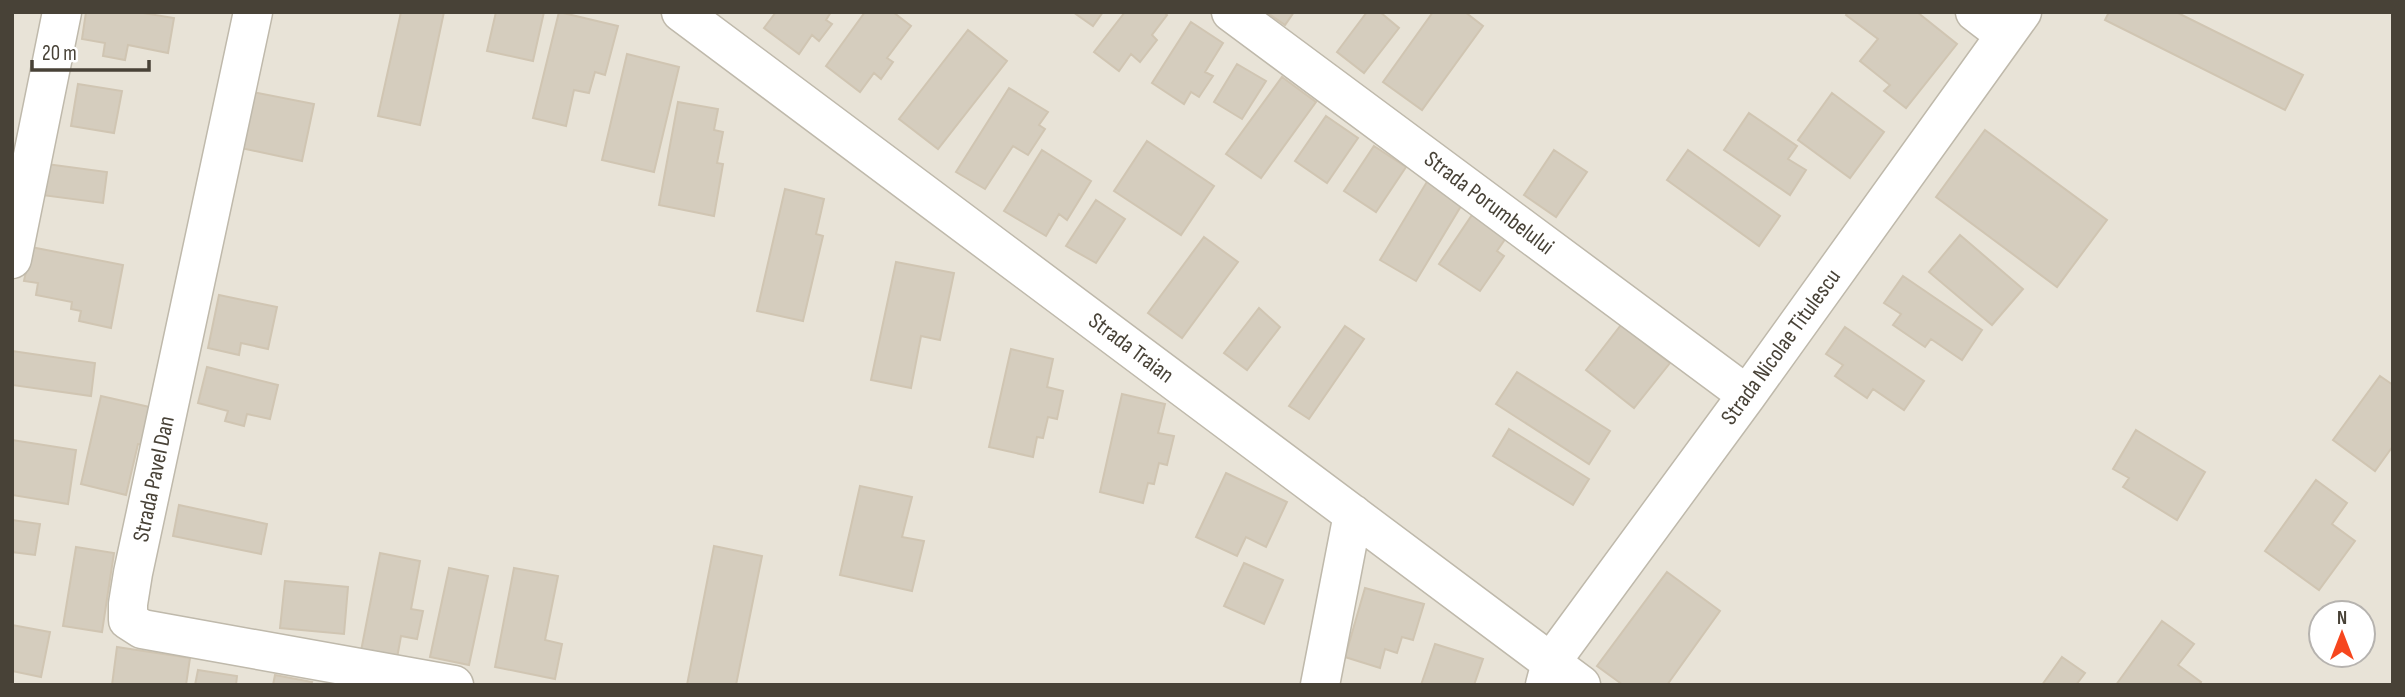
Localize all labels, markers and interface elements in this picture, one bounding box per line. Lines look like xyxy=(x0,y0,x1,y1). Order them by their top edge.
scale bar xyxy=(32,28,149,72)
text: 20 m xyxy=(42,41,77,66)
street label: Strada Porumbelului xyxy=(1419,145,1559,261)
street label: Strada Nicolae Titulescu xyxy=(1715,264,1847,430)
street label: Strada Traian xyxy=(1083,307,1179,389)
street label: Strada Pavel Dan xyxy=(127,414,181,544)
north arrow xyxy=(2307,599,2377,669)
text: N xyxy=(2337,607,2347,630)

